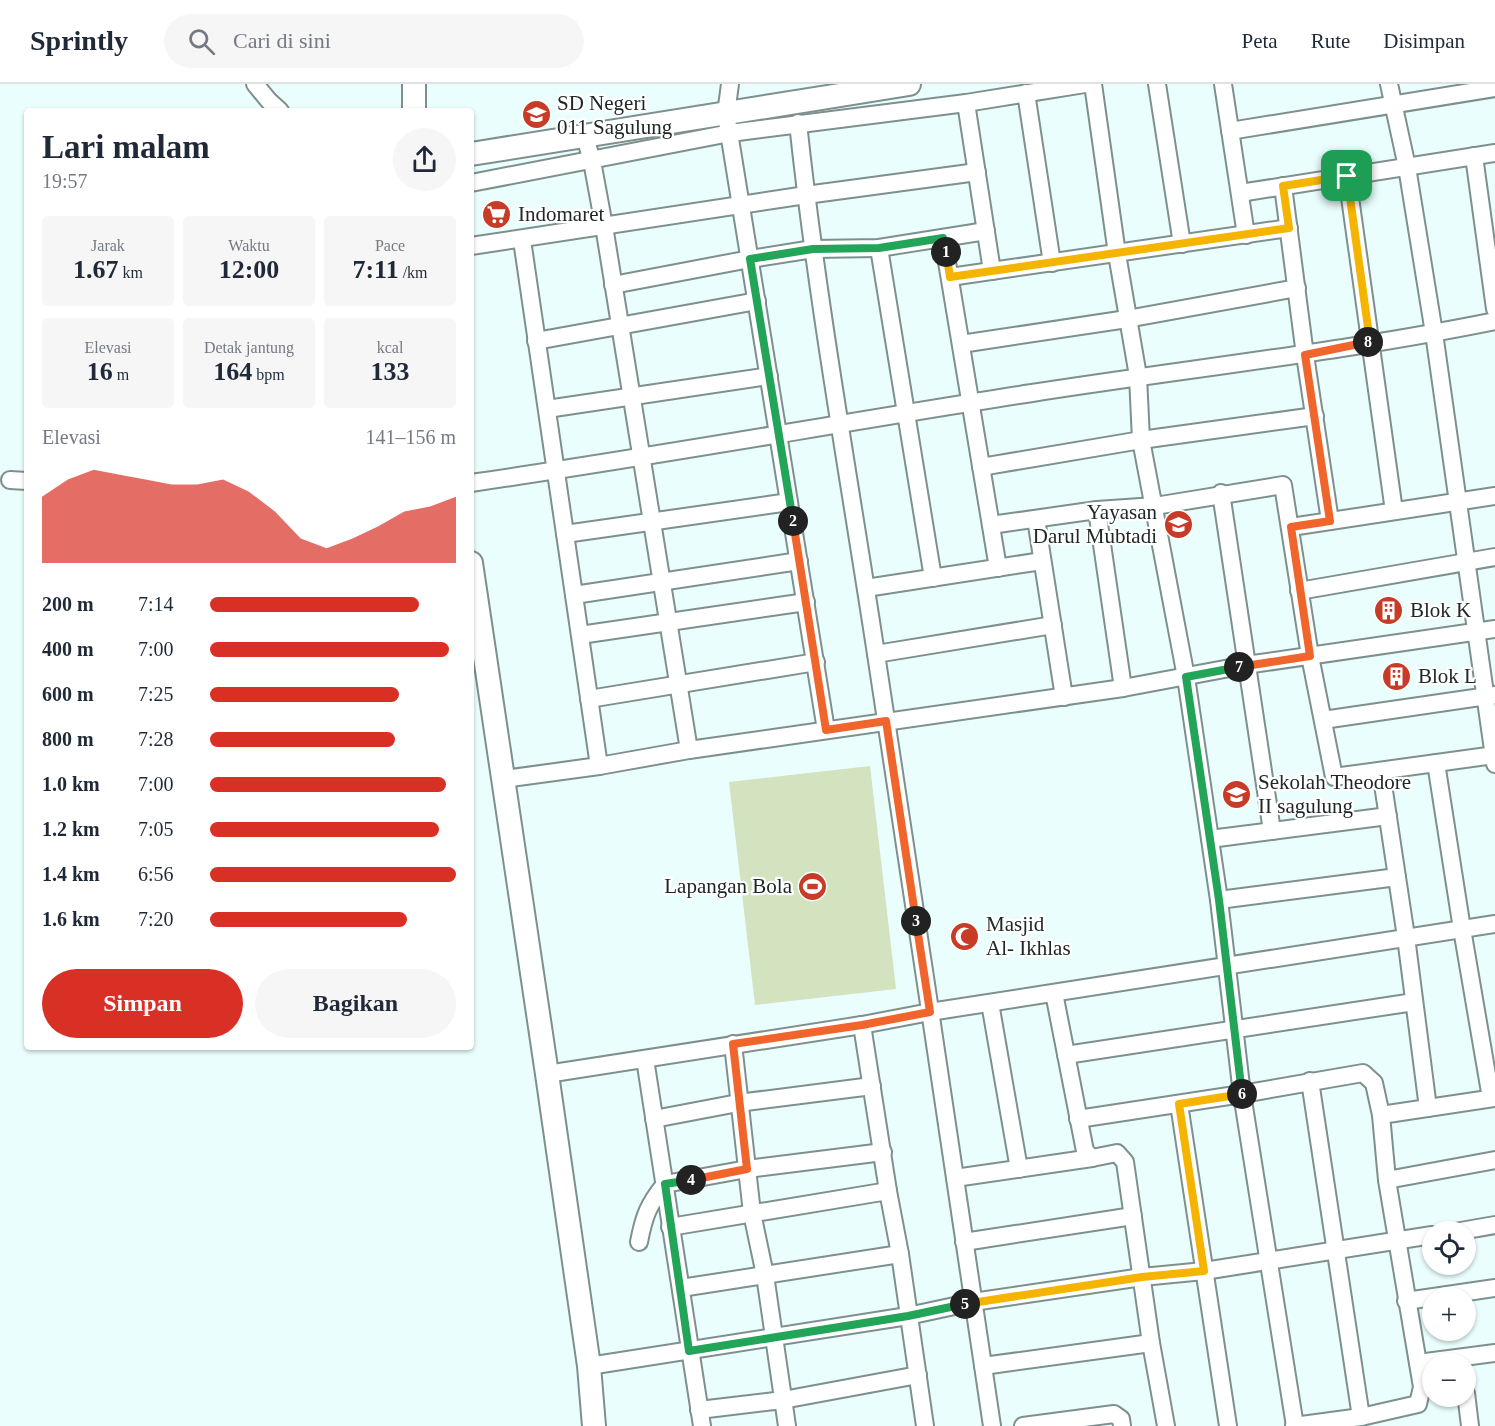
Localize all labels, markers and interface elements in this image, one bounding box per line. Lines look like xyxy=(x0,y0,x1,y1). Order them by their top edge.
search box xyxy=(164,14,584,68)
text: Sprintly xyxy=(30,25,128,56)
icon: search xyxy=(185,25,218,58)
text: Cari di sini xyxy=(233,28,331,53)
text: Peta xyxy=(1242,29,1278,53)
text: Rute xyxy=(1311,29,1350,53)
text: Disimpan xyxy=(1383,29,1465,53)
place label: SD Negeri 011 Sagulung xyxy=(557,91,673,139)
school or university icon: SD Negeri 011 Sagulung xyxy=(520,99,552,131)
button: share xyxy=(393,128,456,191)
text: Lari malam xyxy=(42,129,210,165)
pin xyxy=(1321,150,1372,201)
icon: arrive xyxy=(1330,159,1363,192)
text: 19:57 xyxy=(42,170,88,192)
supermarket icon: Indomaret xyxy=(481,198,513,230)
place label: Indomaret xyxy=(518,202,604,226)
text: Jarak xyxy=(91,237,125,254)
text: Waktu xyxy=(228,237,270,254)
text: Pace xyxy=(375,237,405,254)
pin: 1 xyxy=(931,237,961,267)
text: 1 xyxy=(942,243,950,260)
text: 1.67 xyxy=(73,255,119,284)
text: 12:00 xyxy=(219,255,279,284)
text: 7:11 xyxy=(352,255,399,284)
text: km xyxy=(119,264,143,281)
text: /km xyxy=(399,264,428,281)
pin: 8 xyxy=(1353,327,1383,357)
text: 8 xyxy=(1364,333,1372,350)
text: Elevasi xyxy=(84,339,132,356)
text: Detak jantung xyxy=(204,339,294,356)
text: kcal xyxy=(377,339,403,356)
text: 16 xyxy=(87,357,113,386)
text: 164 xyxy=(213,357,252,386)
text: 133 xyxy=(371,357,410,386)
text: m xyxy=(113,366,129,383)
text: bpm xyxy=(252,366,285,383)
text: Elevasi xyxy=(42,426,101,448)
text: 141–156 m xyxy=(365,426,456,448)
place label: Yayasan Darul Mubtadi xyxy=(1033,500,1157,548)
pin: 2 xyxy=(778,506,808,536)
school or university icon: Yayasan Darul Mubtadi xyxy=(1162,508,1194,540)
text: 2 xyxy=(789,512,797,529)
text: 200 m xyxy=(42,593,94,615)
text: 7:14 xyxy=(138,593,174,615)
building icon: Blok K xyxy=(1373,594,1405,626)
place label: Blok K xyxy=(1410,598,1471,622)
text: 400 m xyxy=(42,638,94,660)
text: 7:00 xyxy=(138,638,174,660)
pin: 7 xyxy=(1224,652,1254,682)
text: 7 xyxy=(1235,658,1243,675)
building icon: Blok L xyxy=(1381,660,1413,692)
place label: Blok L xyxy=(1418,664,1477,688)
text: 600 m xyxy=(42,683,94,705)
text: 7:25 xyxy=(138,683,174,705)
text: 800 m xyxy=(42,728,94,750)
text: 7:28 xyxy=(138,728,174,750)
place label: Sekolah Theodore II sagulung xyxy=(1258,770,1411,818)
text: 1.0 km xyxy=(42,773,100,795)
text: 7:00 xyxy=(138,773,174,795)
school or university icon: Sekolah Theodore II sagulung xyxy=(1221,778,1253,810)
text: 1.2 km xyxy=(42,818,100,840)
text: 7:05 xyxy=(138,818,174,840)
text: 1.4 km xyxy=(42,863,100,885)
text: 6:56 xyxy=(138,863,174,885)
sports icon: Lapangan Bola xyxy=(797,870,829,902)
place label: Lapangan Bola xyxy=(664,874,793,898)
pin: 3 xyxy=(901,906,931,936)
text: 1.6 km xyxy=(42,908,100,930)
text: 7:20 xyxy=(138,908,174,930)
text: 3 xyxy=(912,912,920,929)
place label: Masjid Al- Ikhlas xyxy=(986,912,1071,960)
mosque icon: Masjid Al- Ikhlas xyxy=(949,920,981,952)
button: Simpan xyxy=(42,969,243,1038)
button: Bagikan xyxy=(255,969,456,1038)
pin: 6 xyxy=(1227,1079,1257,1109)
text: 6 xyxy=(1238,1085,1246,1102)
pin: 4 xyxy=(676,1165,706,1195)
text: 4 xyxy=(687,1171,695,1188)
map controls xyxy=(1422,1221,1476,1407)
button: locate xyxy=(1422,1221,1476,1275)
button: + xyxy=(1422,1287,1476,1341)
pin: 5 xyxy=(950,1289,980,1319)
text: 5 xyxy=(961,1295,969,1312)
button: − xyxy=(1422,1353,1476,1407)

